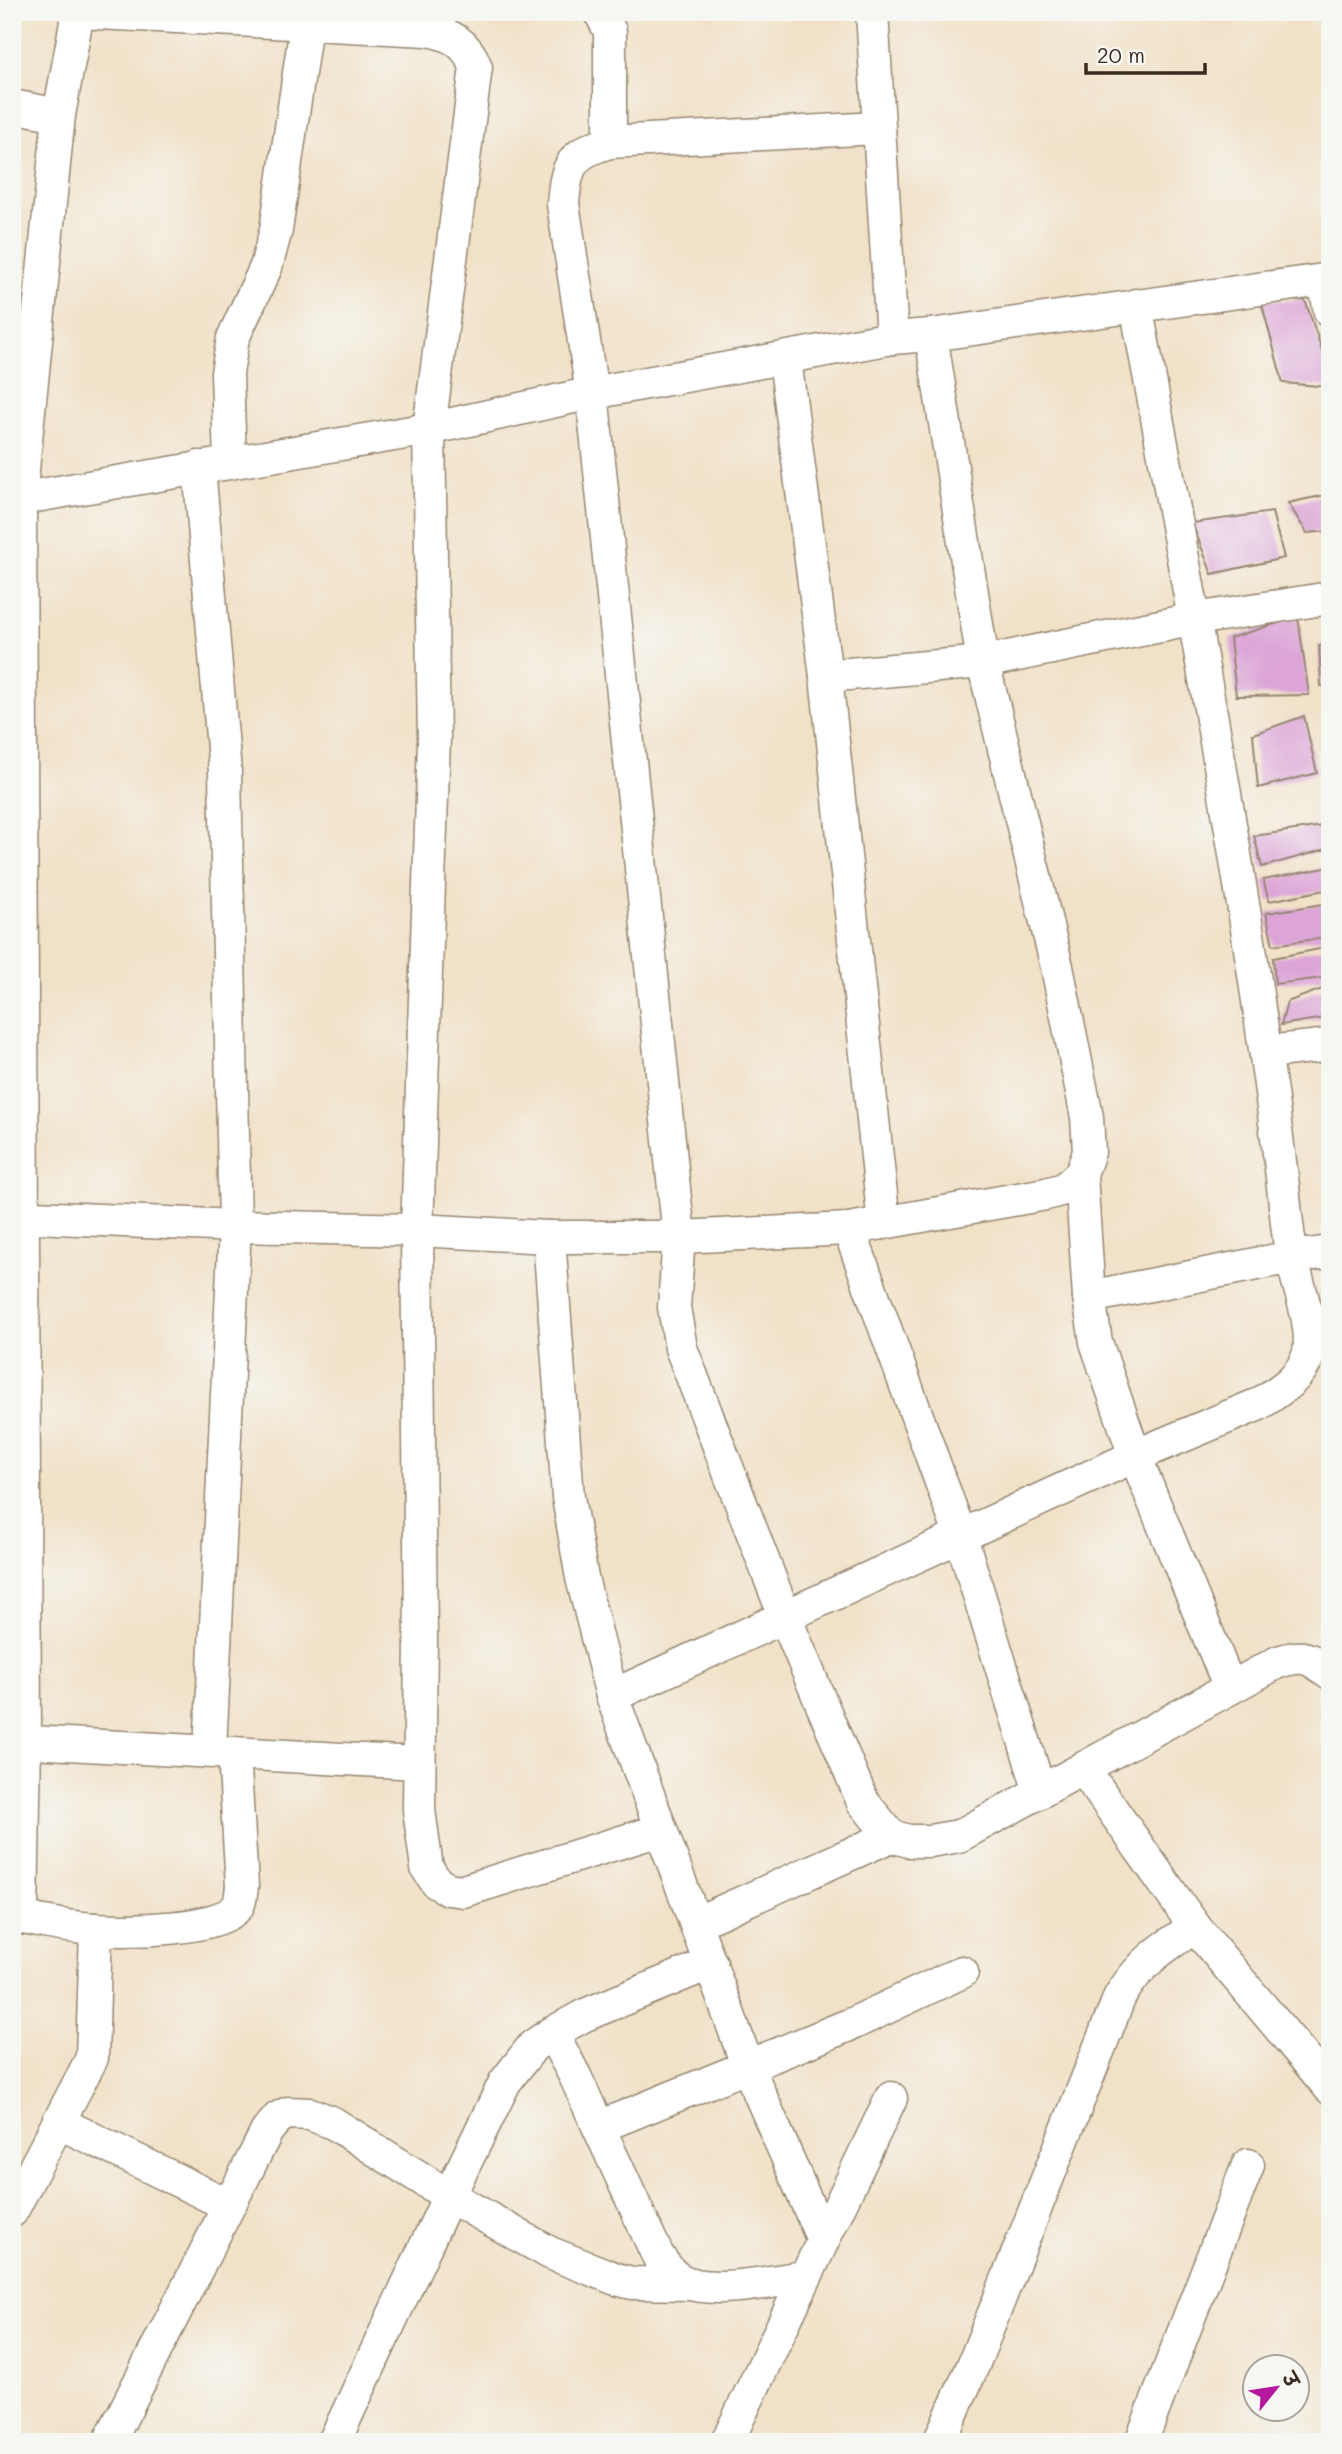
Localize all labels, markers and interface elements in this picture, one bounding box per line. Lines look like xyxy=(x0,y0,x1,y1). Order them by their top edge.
scale bar xyxy=(1086,32,1206,76)
text: 20 m xyxy=(1097,41,1145,68)
north arrow xyxy=(1240,2352,1310,2422)
text: उ xyxy=(1276,2366,1306,2393)

